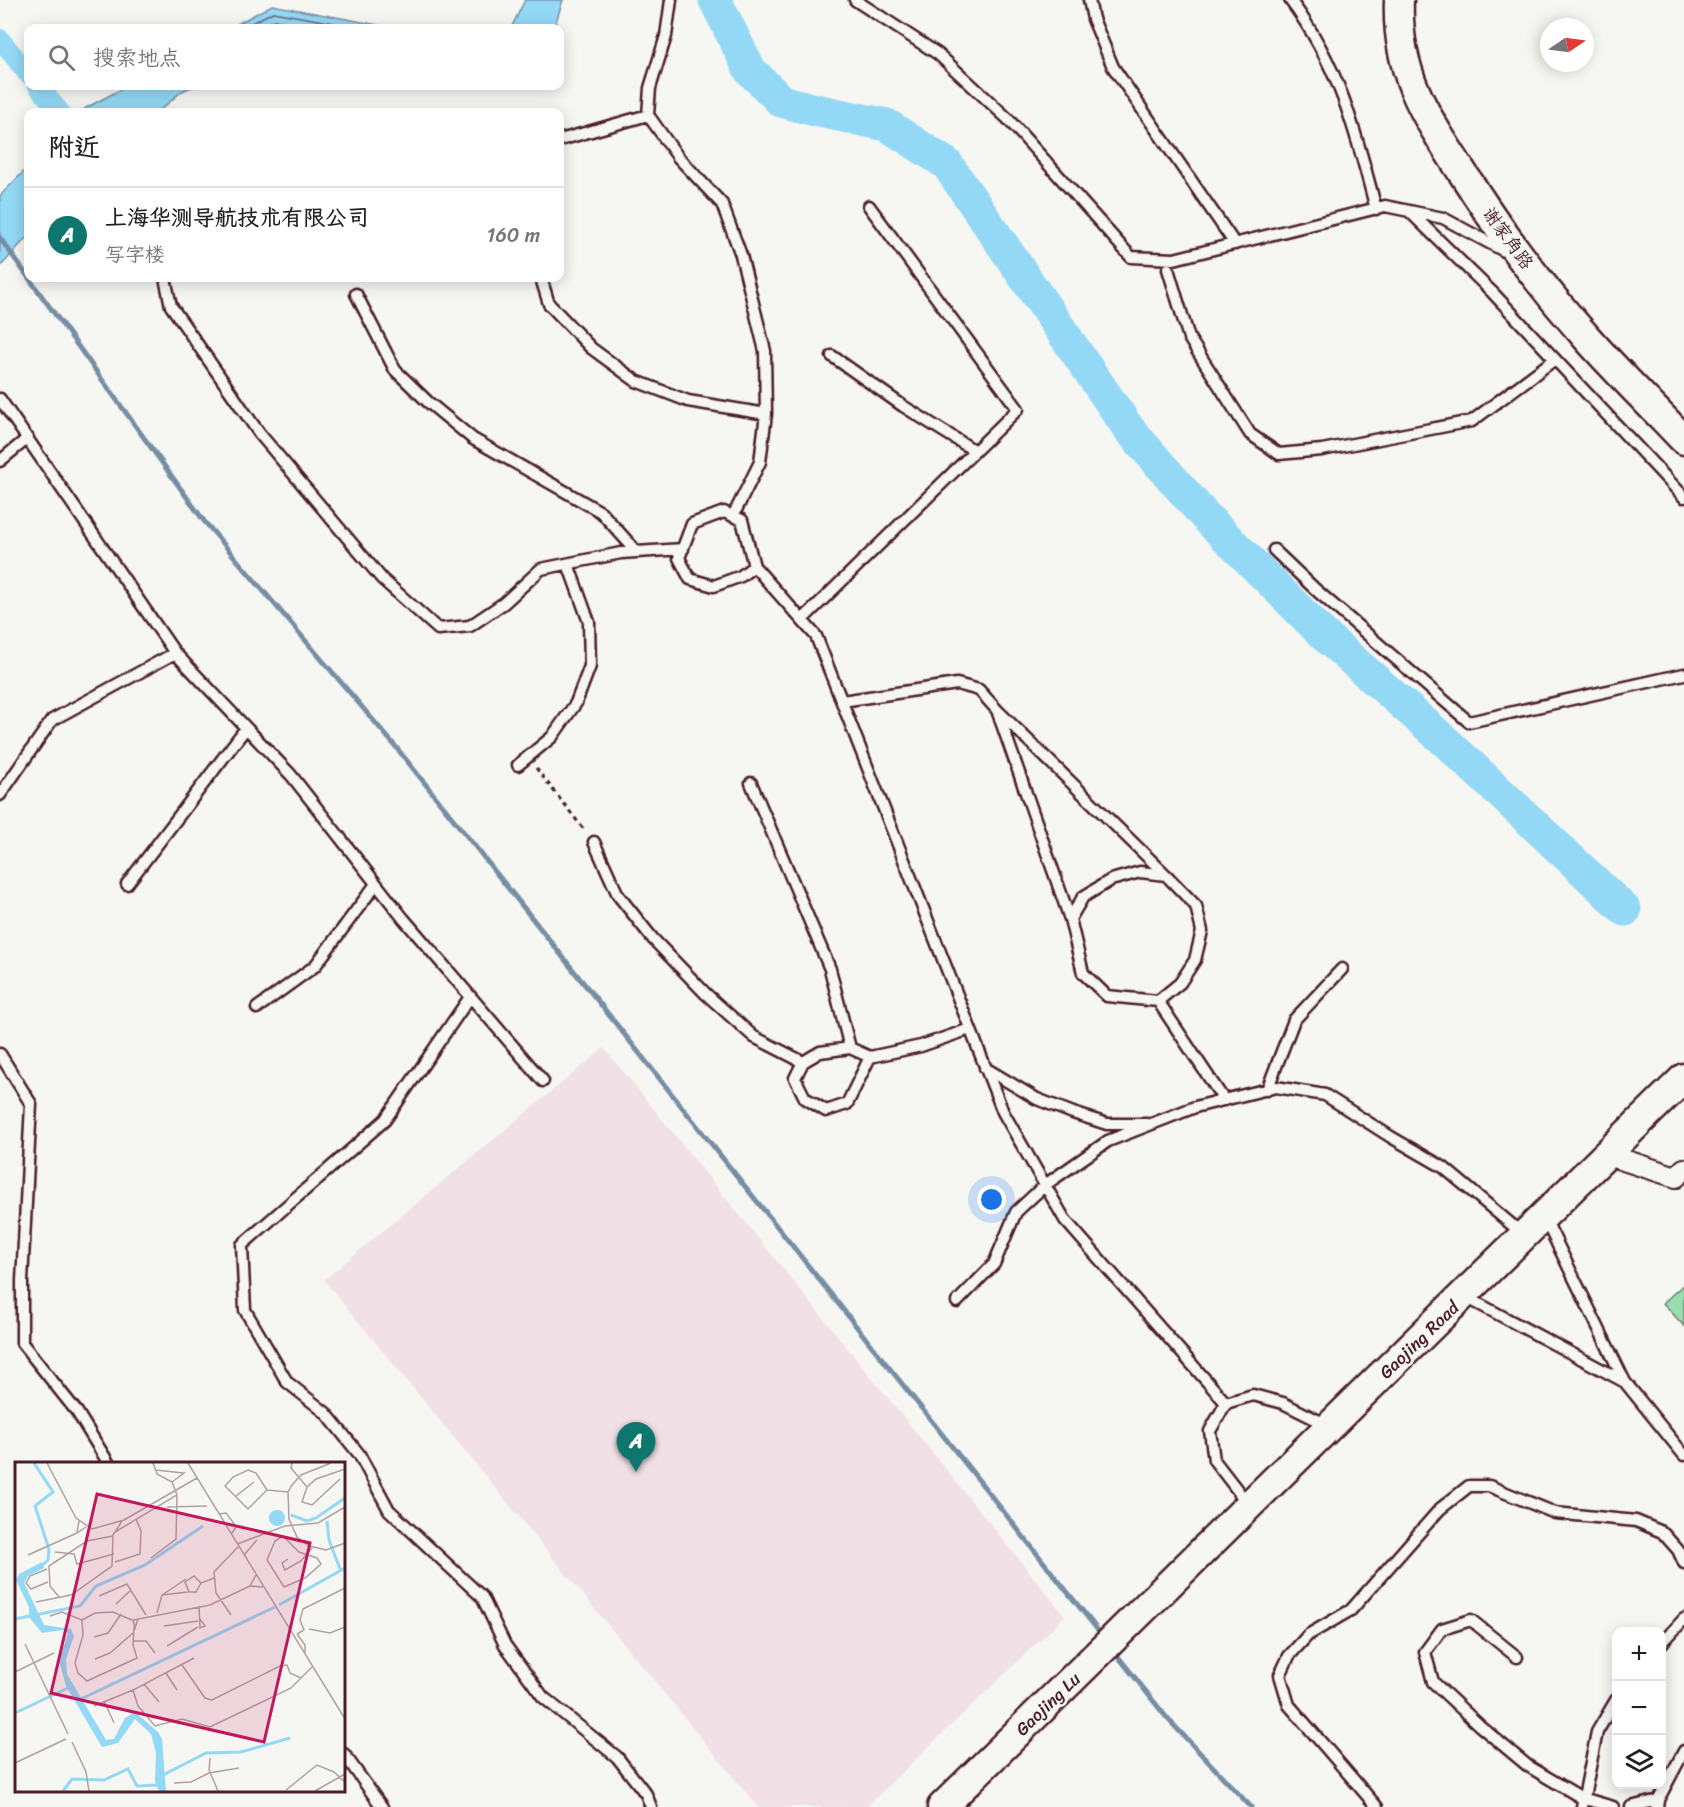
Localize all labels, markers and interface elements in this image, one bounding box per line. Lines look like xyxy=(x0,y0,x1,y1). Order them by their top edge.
north arrow xyxy=(1540,18,1594,72)
search box xyxy=(24,24,564,90)
text: 搜索地点 xyxy=(93,38,181,77)
icon: search xyxy=(45,41,78,74)
text: 附近 xyxy=(48,124,100,170)
text: 上海华测导航技术有限公司 xyxy=(105,198,369,237)
street label: 谢家角路 xyxy=(1474,199,1542,277)
text: A xyxy=(61,218,74,253)
text: 160 m xyxy=(487,218,540,253)
text: 写字楼 xyxy=(105,237,165,272)
your location xyxy=(977,1185,1006,1214)
street label: Gaojing Road xyxy=(1371,1292,1468,1387)
pin: A xyxy=(616,1422,656,1472)
inset map xyxy=(15,1462,345,1792)
map controls xyxy=(1612,1627,1666,1789)
button: + xyxy=(1612,1627,1666,1681)
street label: Gaojing Lu xyxy=(1008,1664,1089,1744)
button: − xyxy=(1612,1681,1666,1735)
button: layers xyxy=(1612,1735,1666,1789)

